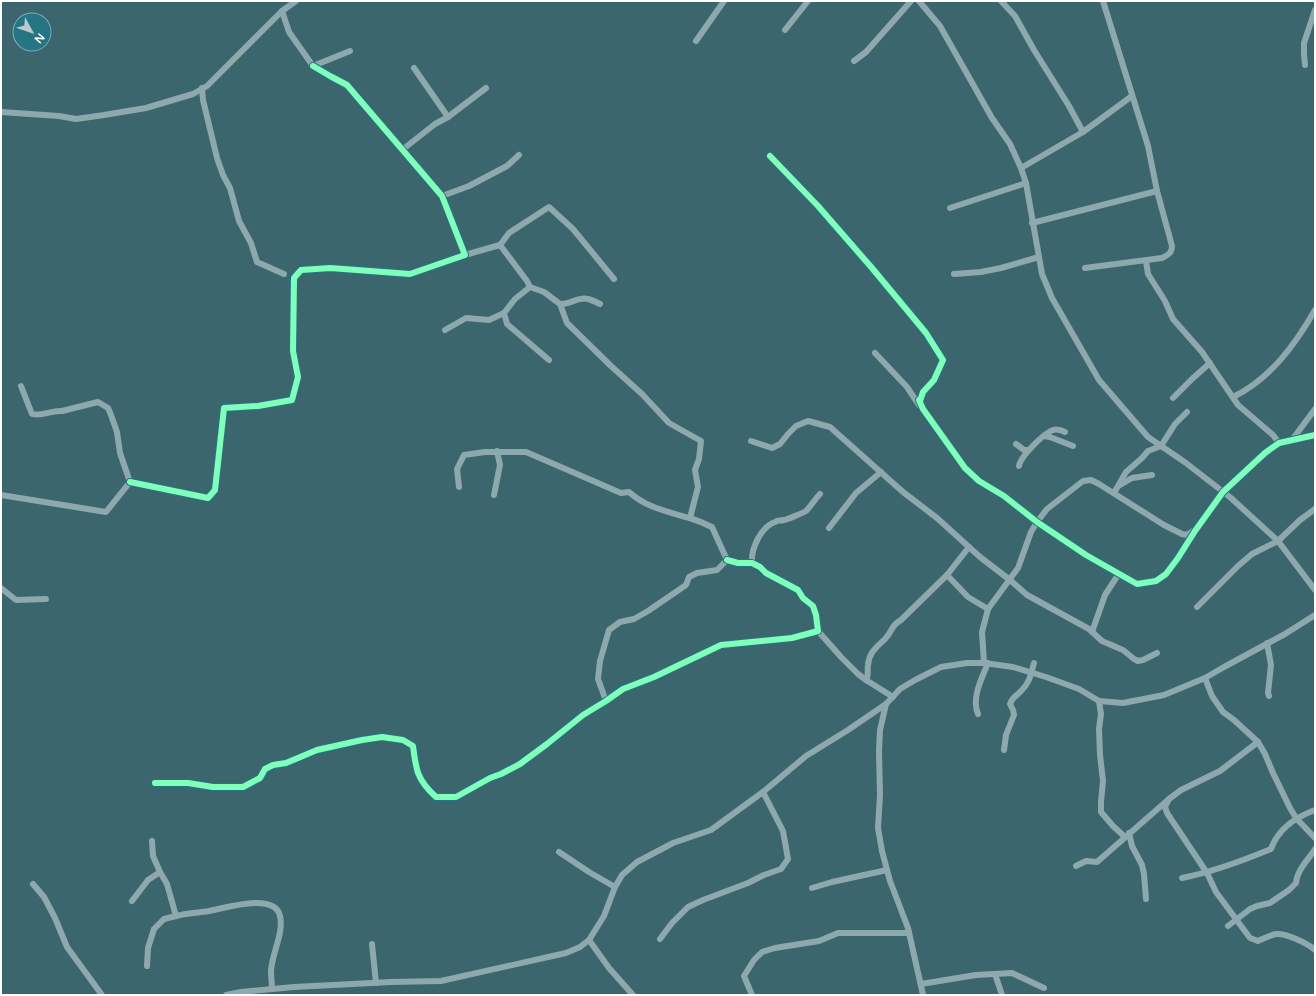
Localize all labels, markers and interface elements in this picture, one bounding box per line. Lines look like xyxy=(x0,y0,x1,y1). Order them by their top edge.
north arrow xyxy=(12,12,52,52)
text: N xyxy=(31,31,47,46)

